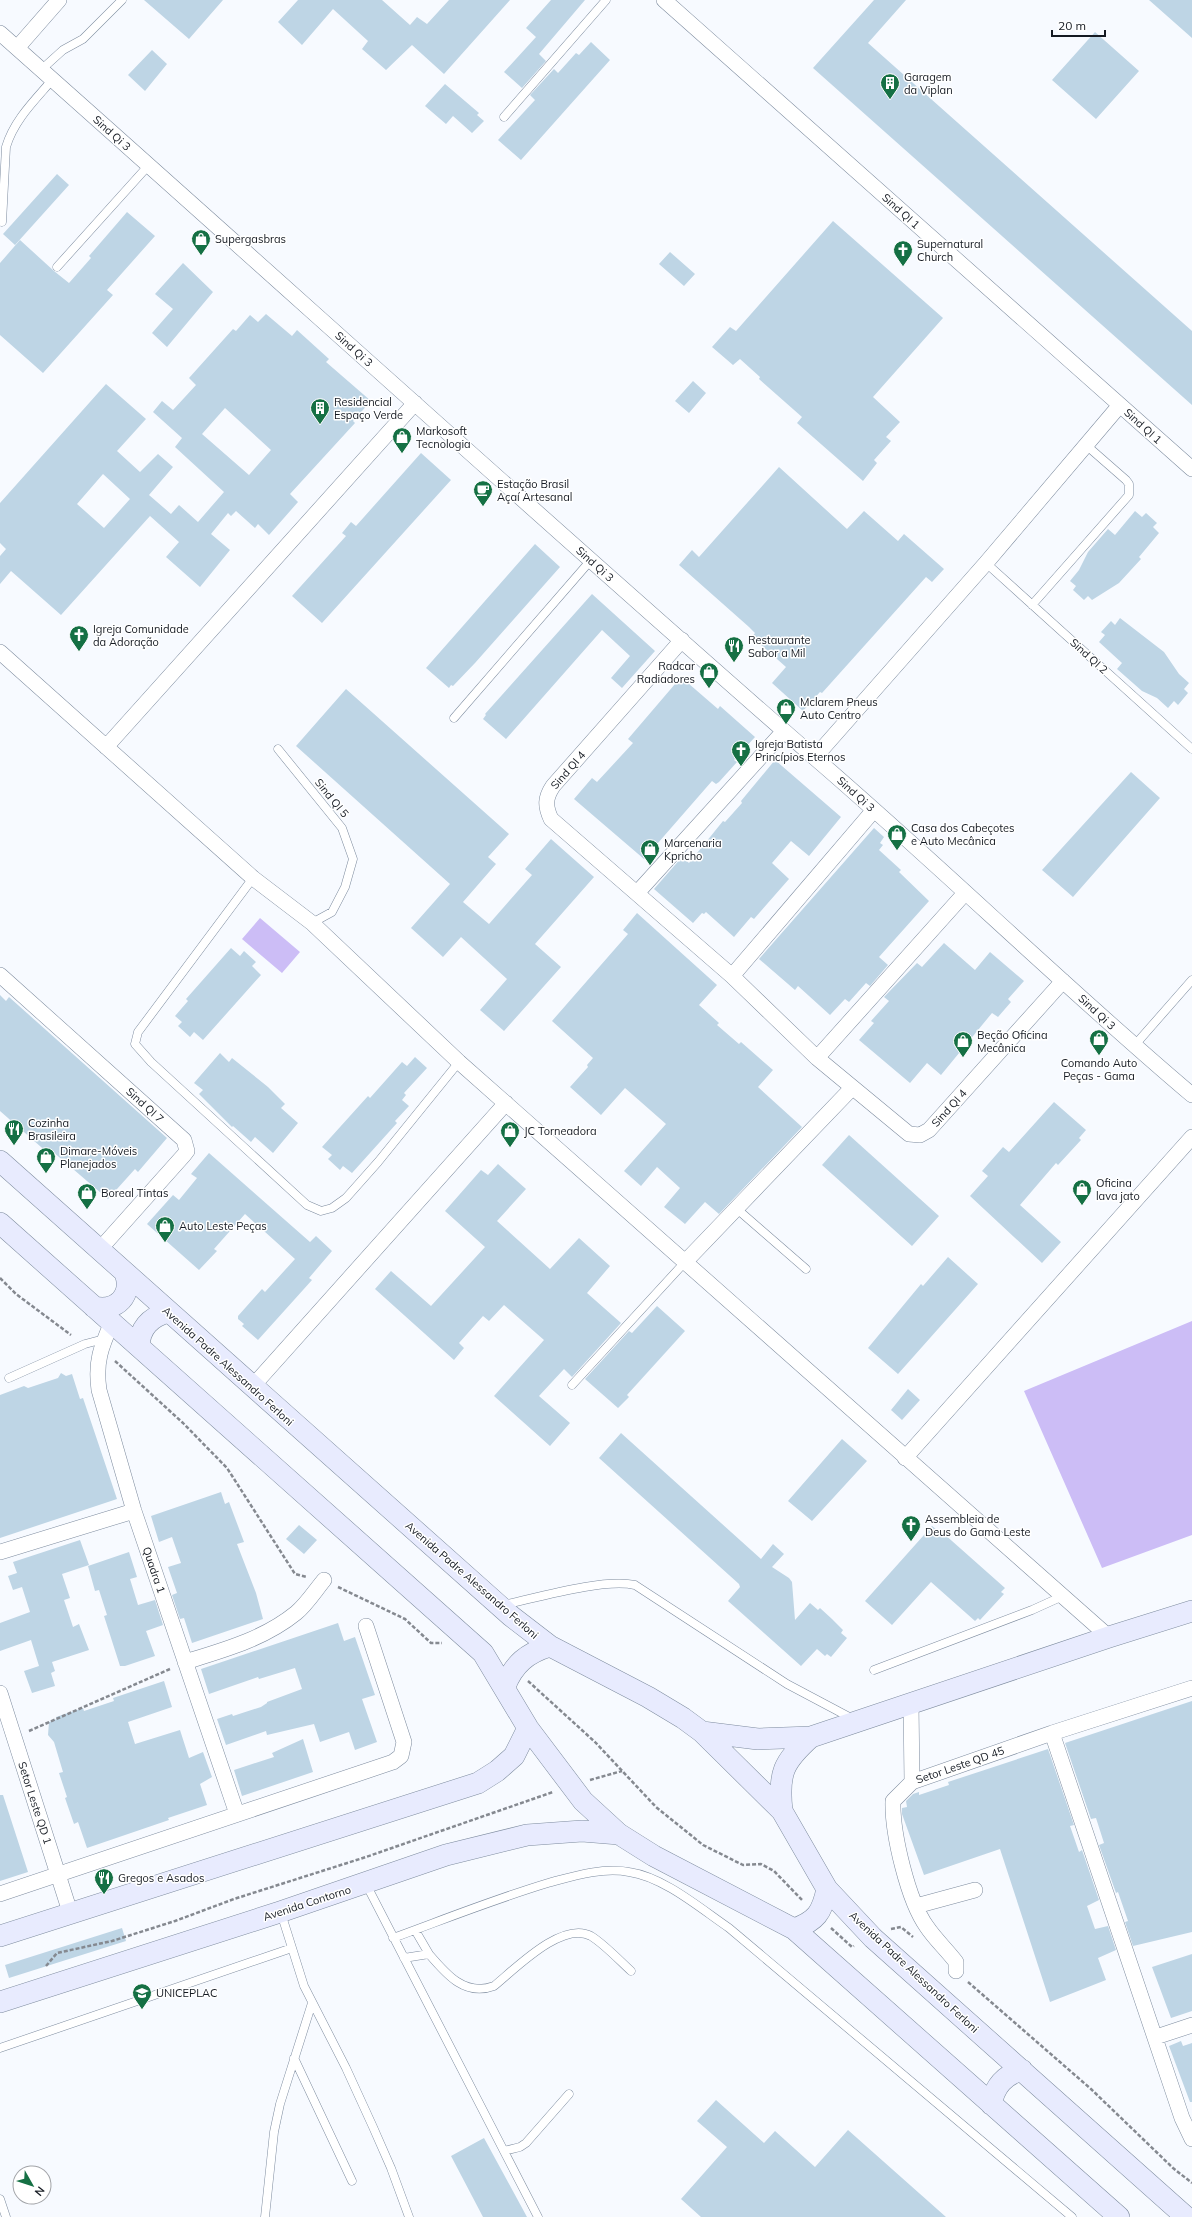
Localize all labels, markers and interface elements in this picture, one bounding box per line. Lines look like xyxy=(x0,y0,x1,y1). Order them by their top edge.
scale bar xyxy=(1052,12,1105,38)
text: 20 m xyxy=(1058,18,1086,33)
place label: Garagem da Viplan xyxy=(904,70,953,97)
building icon: Garagem da Viplan xyxy=(879,72,901,100)
street label: Sind Qi 3 xyxy=(90,112,134,154)
street label: Sind QI 1 xyxy=(879,190,923,232)
shop icon: Supergasbras xyxy=(190,228,212,256)
place label: Supergasbras xyxy=(215,232,286,246)
place label: Supernatural Church xyxy=(917,237,983,264)
church icon: Supernatural Church xyxy=(892,239,914,267)
street label: Sind Qi 3 xyxy=(332,328,376,370)
place label: Residencial Espaço Verde xyxy=(334,395,403,422)
building icon: Residencial Espaço Verde xyxy=(309,397,331,425)
street label: Sind QI 1 xyxy=(1121,405,1165,447)
place label: Markosoft Tecnologia xyxy=(416,424,471,451)
shop icon: Markosoft Tecnologia xyxy=(391,426,413,454)
place label: Estação Brasil Açaí Artesanal xyxy=(497,477,572,504)
cafe icon: Estação Brasil Açaí Artesanal xyxy=(472,479,494,507)
street label: Sind Qi 3 xyxy=(573,543,617,585)
place label: Igreja Comunidade da Adoração xyxy=(93,622,189,649)
church icon: Igreja Comunidade da Adoração xyxy=(68,624,90,652)
place label: Restaurante Sabor a Mil xyxy=(748,633,810,660)
restaurant icon: Restaurante Sabor a Mil xyxy=(723,635,745,663)
street label: Sind QI 2 xyxy=(1067,635,1111,677)
place label: Radcar Radiadores xyxy=(637,659,695,686)
shop icon: Radcar Radiadores xyxy=(698,661,720,689)
place label: Mclarem Pneus Auto Centro xyxy=(800,695,878,722)
shop icon: Mclarem Pneus Auto Centro xyxy=(775,697,797,725)
place label: Igreja Batista Princípios Eternos xyxy=(755,737,845,764)
church icon: Igreja Batista Princípios Eternos xyxy=(730,739,752,767)
street label: Sind QI 4 xyxy=(548,748,589,792)
street label: Sind Qi 3 xyxy=(834,773,878,815)
street label: Sind QI 5 xyxy=(312,776,352,821)
place label: Casa dos Cabeçotes e Auto Mecânica xyxy=(911,821,1014,848)
shop icon: Casa dos Cabeçotes e Auto Mecânica xyxy=(886,823,908,851)
place label: Marcenaria Kpricho xyxy=(664,836,722,863)
shop icon: Marcenaria Kpricho xyxy=(639,838,661,866)
street label: Sind Qi 3 xyxy=(1075,991,1119,1033)
place label: Beção Oficina Mecânica xyxy=(977,1028,1048,1055)
shop icon: Comando Auto Peças - Gama xyxy=(1088,1028,1110,1056)
shop icon: Beção Oficina Mecânica xyxy=(952,1030,974,1058)
place label: Comando Auto Peças - Gama xyxy=(1061,1056,1137,1083)
street label: Sind QI 7 xyxy=(123,1084,167,1126)
street label: Sind QI 4 xyxy=(928,1086,970,1130)
place label: Cozinha Brasileira xyxy=(28,1116,76,1143)
restaurant icon: Cozinha Brasileira xyxy=(3,1118,25,1146)
shop icon: JC Torneadora xyxy=(499,1120,521,1148)
place label: JC Torneadora xyxy=(524,1124,597,1138)
place label: Dimare-Móveis Planejados xyxy=(60,1144,137,1171)
shop icon: Dimare-Móveis Planejados xyxy=(35,1146,57,1174)
place label: Oficina lava jato xyxy=(1096,1176,1140,1203)
shop icon: Oficina lava jato xyxy=(1071,1178,1093,1206)
shop icon: Boreal Tintas xyxy=(76,1182,98,1210)
place label: Boreal Tintas xyxy=(101,1186,168,1200)
shop icon: Auto Leste Peças xyxy=(154,1215,176,1243)
place label: Auto Leste Peças xyxy=(179,1219,267,1233)
street label: Avenida Padre Alessandro Ferloni xyxy=(159,1303,297,1429)
place label: Assembleia de Deus do Gama Leste xyxy=(925,1512,1031,1539)
church icon: Assembleia de Deus do Gama Leste xyxy=(900,1514,922,1542)
street label: Avenida Padre Alessandro Ferloni xyxy=(403,1518,541,1642)
street label: Quadra 1 xyxy=(140,1545,168,1595)
street label: Setor Leste QD 45 xyxy=(914,1743,1006,1787)
street label: Setor Leste QD 1 xyxy=(15,1760,55,1846)
restaurant icon: Gregos e Asados xyxy=(93,1867,115,1895)
place label: Gregos e Asados xyxy=(118,1871,204,1885)
street label: Avenida Contorno xyxy=(261,1882,353,1924)
street label: Avenida Padre Alessandro Ferloni xyxy=(846,1908,982,2036)
school or university icon: UNICEPLAC xyxy=(131,1982,153,2010)
place label: UNICEPLAC xyxy=(156,1986,218,2000)
north arrow xyxy=(12,2165,52,2205)
text: N xyxy=(32,2184,48,2199)

